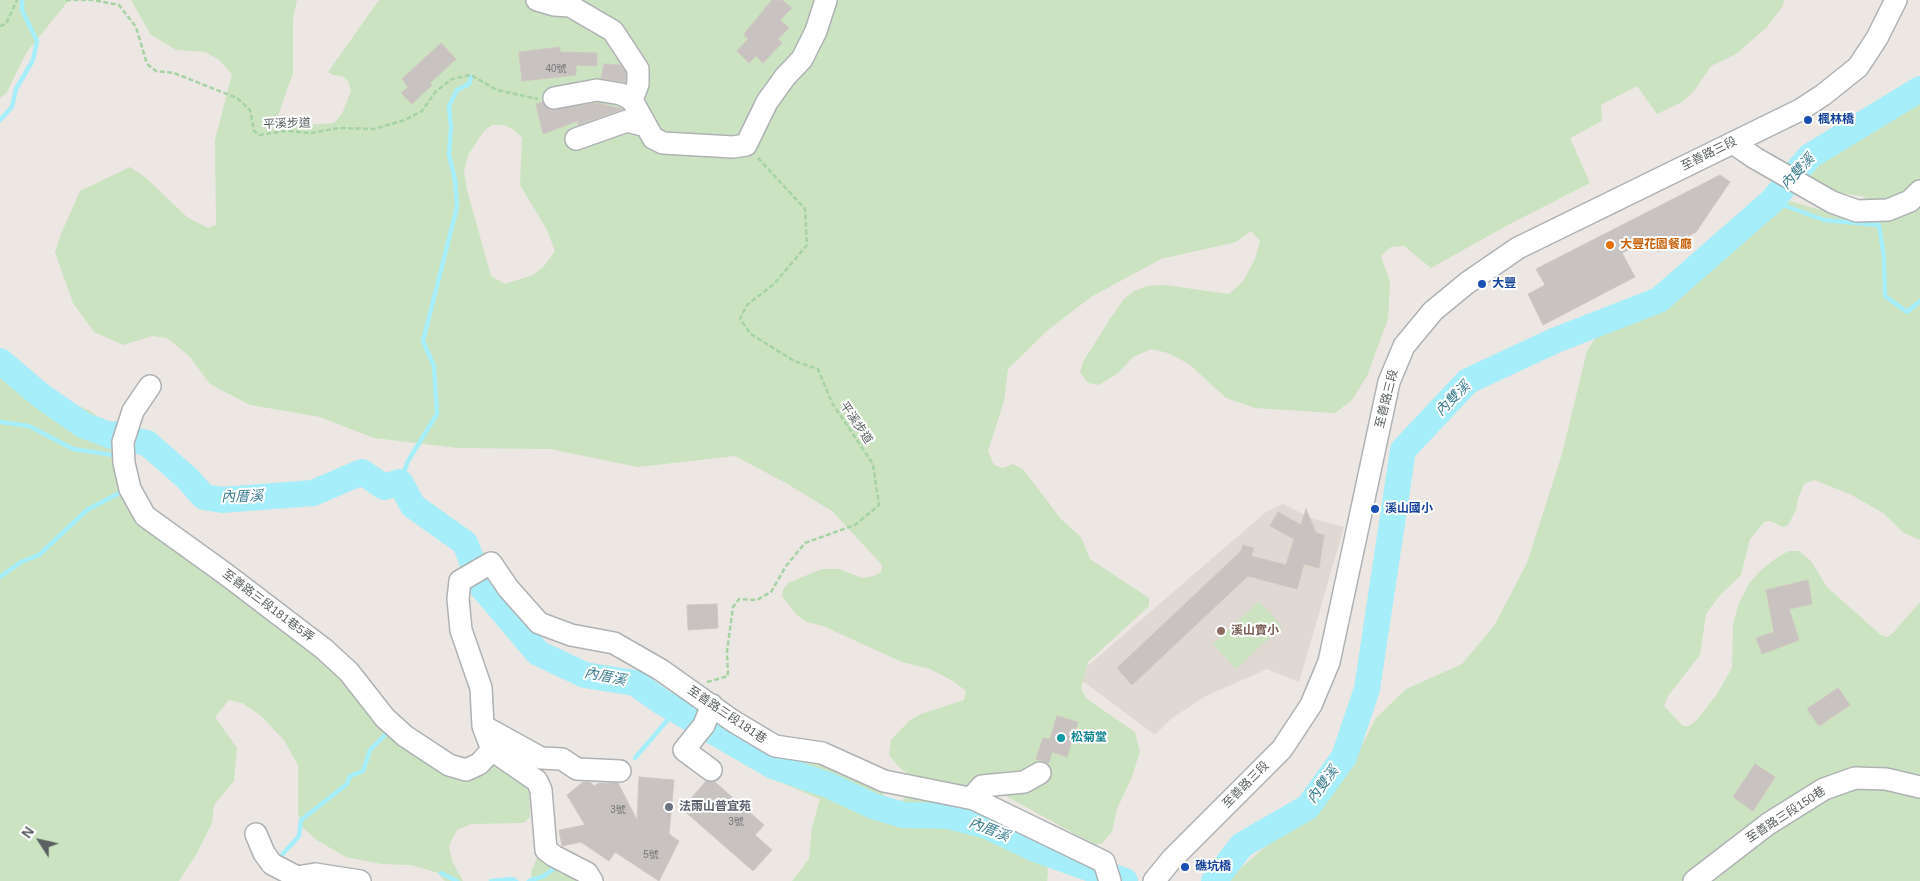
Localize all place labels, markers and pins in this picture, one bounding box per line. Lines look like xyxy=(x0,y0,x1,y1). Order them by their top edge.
place label: 楓林橋 xyxy=(1818,113,1854,127)
marker: 楓林橋 xyxy=(1802,114,1814,126)
place label: 大豐花園餐廳 xyxy=(1620,238,1692,252)
marker: 大豐花園餐廳 xyxy=(1604,239,1616,251)
place label: 大豐 xyxy=(1492,277,1516,291)
marker: 大豐 xyxy=(1476,278,1488,290)
place label: 溪山國小 xyxy=(1385,502,1433,516)
marker: 溪山國小 xyxy=(1369,503,1381,515)
place label: 溪山實小 xyxy=(1231,624,1279,638)
marker: 溪山實小 xyxy=(1215,625,1227,637)
place label: 松菊堂 xyxy=(1071,731,1107,745)
marker: 松菊堂 xyxy=(1055,732,1067,744)
place label: 法雨山普宜苑 xyxy=(679,800,751,814)
marker: 法雨山普宜苑 xyxy=(663,801,675,813)
place label: 礁坑橋 xyxy=(1195,860,1231,874)
marker: 礁坑橋 xyxy=(1179,861,1191,873)

